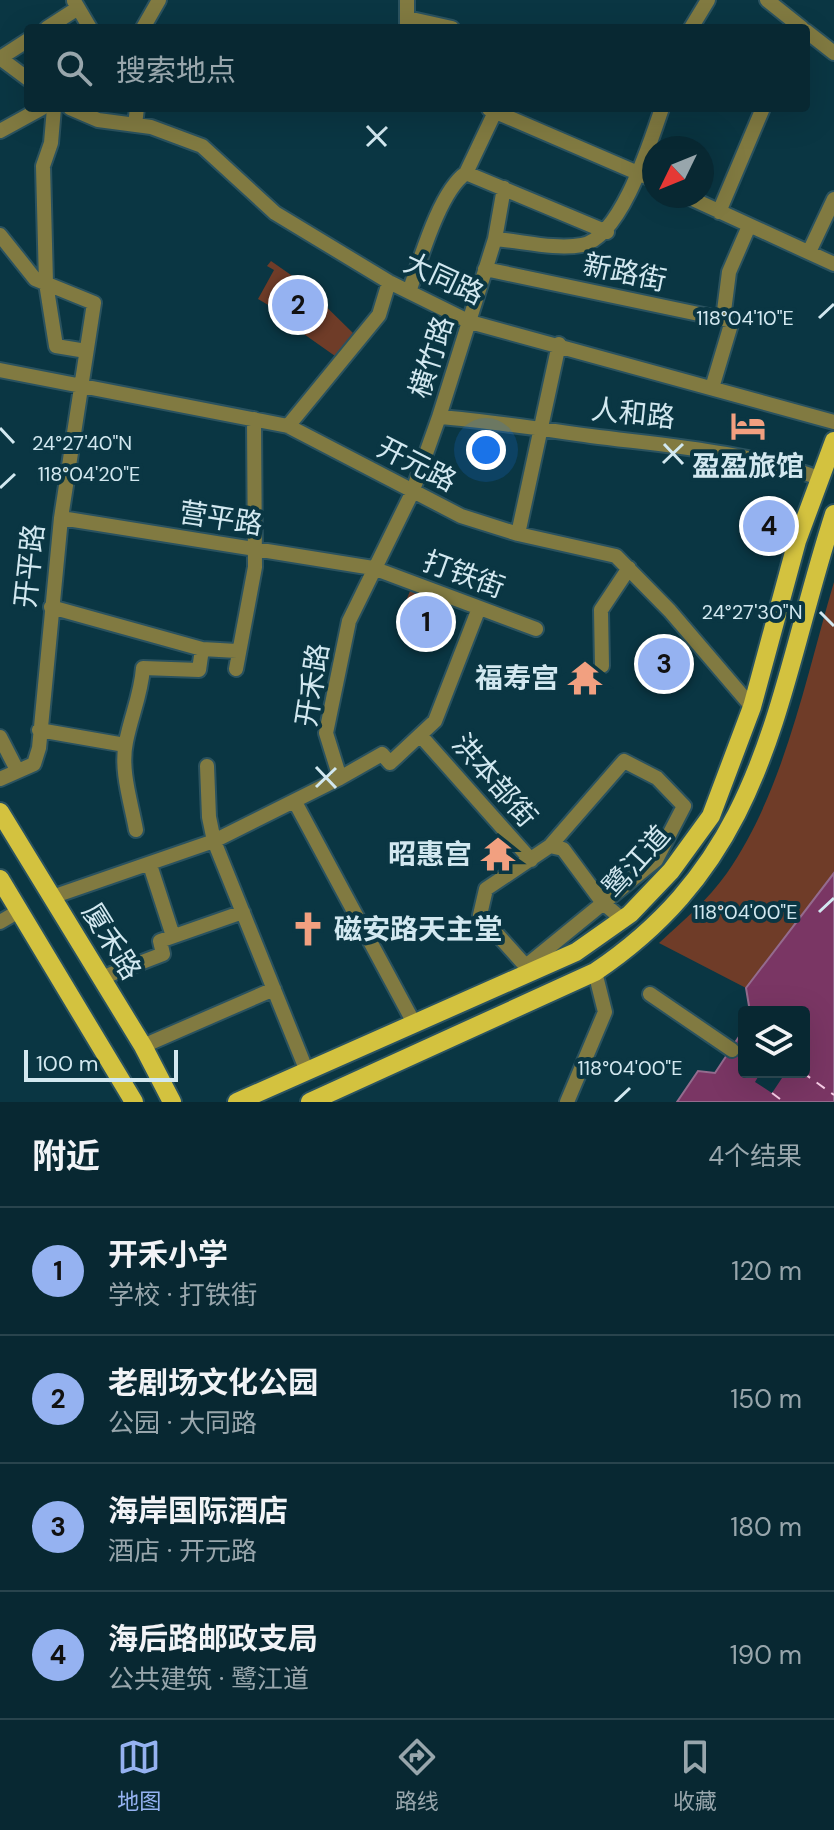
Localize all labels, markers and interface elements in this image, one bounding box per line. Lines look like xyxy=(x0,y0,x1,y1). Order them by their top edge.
search box xyxy=(24,24,810,112)
icon: search xyxy=(52,46,96,90)
text: 搜索地点 xyxy=(116,51,236,90)
north arrow xyxy=(642,136,714,208)
street label: 大同路 xyxy=(398,244,490,313)
street label: 新路街 xyxy=(580,246,670,299)
pin: 2 xyxy=(272,275,324,335)
text: 118°04'10"E xyxy=(696,305,794,331)
street label: 横竹路 xyxy=(401,311,462,403)
street label: 人和路 xyxy=(589,391,677,436)
hotel icon: 盈盈旅馆 xyxy=(729,407,767,445)
street label: 开元路 xyxy=(371,429,463,500)
text: 24°27'40"N xyxy=(32,430,132,456)
your location xyxy=(466,430,506,470)
place label: 盈盈旅馆 xyxy=(692,448,804,485)
text: 118°04'20"E xyxy=(38,461,140,487)
street label: 营平路 xyxy=(177,494,265,543)
pin: 4 xyxy=(743,496,795,556)
street label: 开平路 xyxy=(7,522,52,610)
street label: 打铁街 xyxy=(418,543,510,606)
pin: 1 xyxy=(400,592,452,652)
text: 24°27'30"N xyxy=(702,599,802,625)
pin: 3 xyxy=(638,634,690,694)
street label: 开禾路 xyxy=(288,641,337,729)
temple icon: 福寿宫 xyxy=(566,659,604,697)
place label: 福寿宫 xyxy=(475,660,559,697)
street label: 洪本部街 xyxy=(444,726,545,835)
street label: 鹭江道 xyxy=(595,818,678,905)
temple icon: 昭惠宫 xyxy=(479,835,517,873)
place label: 昭惠宫 xyxy=(388,836,472,873)
street label: 厦禾路 xyxy=(74,896,150,987)
text: 118°04'00"E xyxy=(693,899,797,925)
church icon: 磁安路天主堂 xyxy=(289,910,327,948)
place label: 磁安路天主堂 xyxy=(334,911,502,948)
map controls xyxy=(738,1006,810,1078)
button: layers xyxy=(738,1006,810,1078)
scale bar xyxy=(24,1046,178,1082)
text: 100 m xyxy=(36,1049,98,1078)
text: 118°04'00"E xyxy=(578,1055,682,1081)
text: 附近 xyxy=(32,1134,100,1179)
text: 4个结果 xyxy=(708,1139,802,1173)
text: 开禾小学 xyxy=(108,1235,228,1274)
text: 1 xyxy=(53,1254,63,1288)
text: 120 m xyxy=(731,1254,802,1288)
text: 学校 · 打铁街 xyxy=(108,1278,257,1312)
text: 老剧场文化公园 xyxy=(108,1363,318,1402)
text: 2 xyxy=(50,1382,66,1416)
text: 150 m xyxy=(730,1382,802,1416)
text: 公园 · 大同路 xyxy=(108,1406,257,1440)
text: 海岸国际酒店 xyxy=(108,1491,288,1530)
text: 3 xyxy=(50,1510,66,1544)
text: 180 m xyxy=(730,1510,802,1544)
text: 酒店 · 开元路 xyxy=(108,1534,257,1568)
text: 海后路邮政支局 xyxy=(108,1619,318,1658)
text: 4 xyxy=(50,1638,66,1672)
text: 190 m xyxy=(730,1638,802,1672)
text: 公共建筑 · 鹭江道 xyxy=(108,1662,309,1696)
tab: 地图 xyxy=(117,1735,161,1816)
tab: 路线 xyxy=(395,1735,439,1816)
tab: 收藏 xyxy=(673,1735,717,1816)

